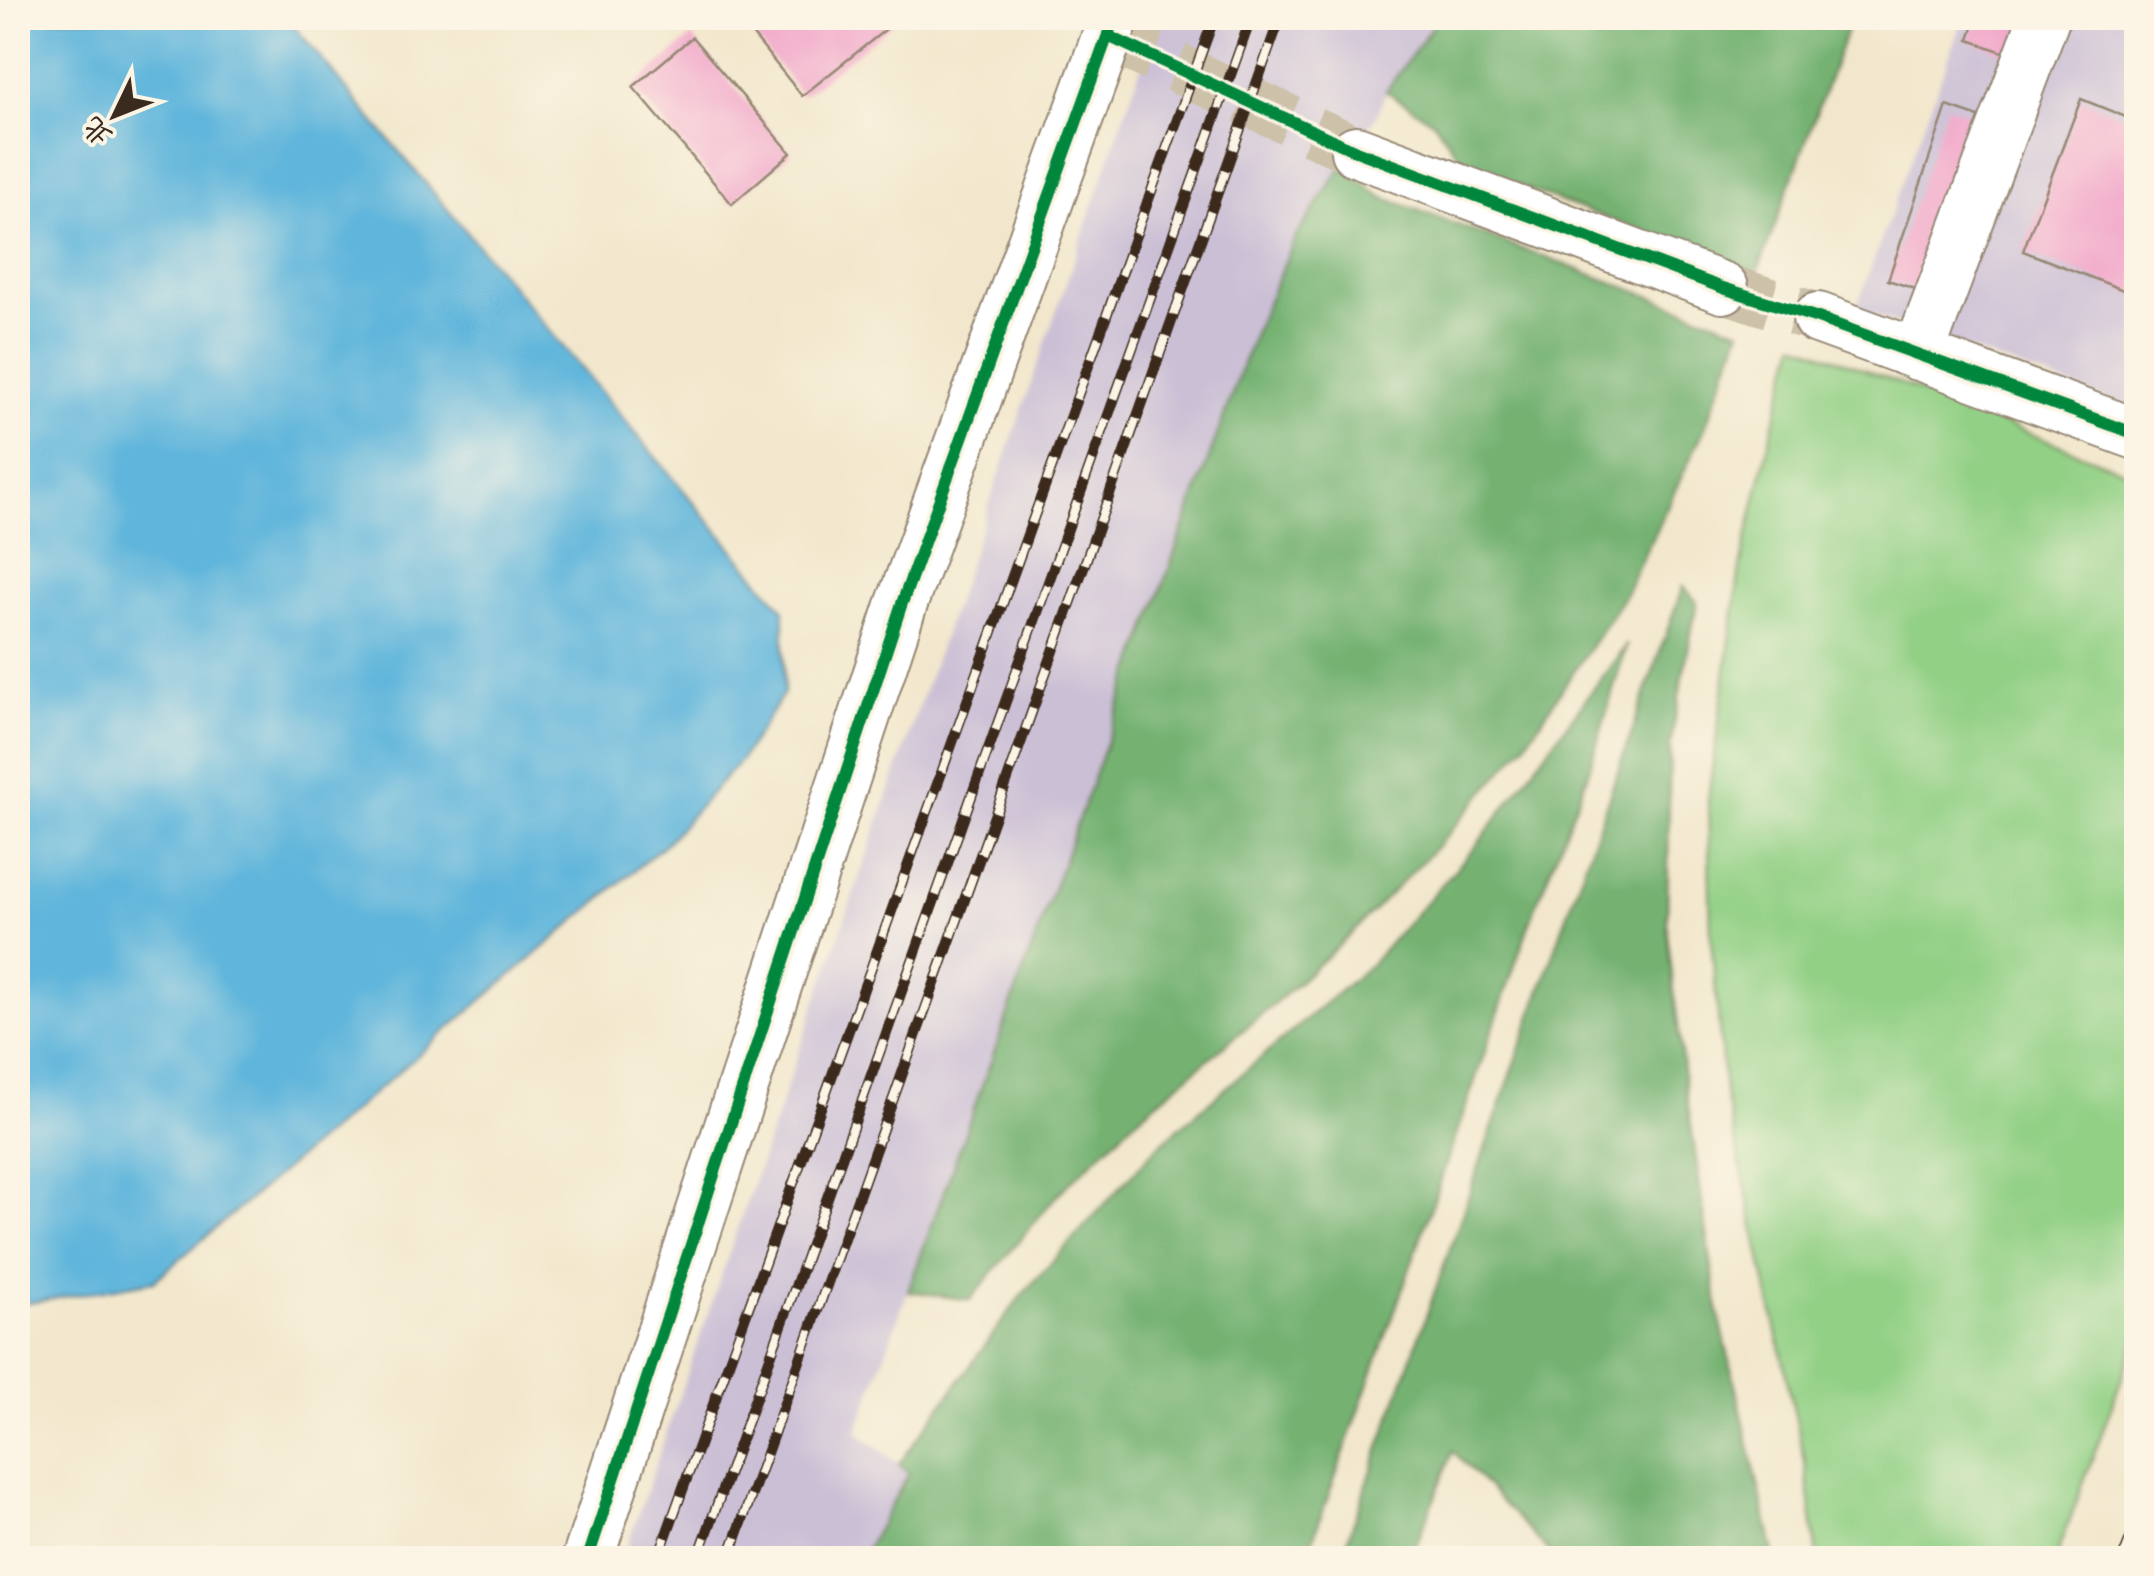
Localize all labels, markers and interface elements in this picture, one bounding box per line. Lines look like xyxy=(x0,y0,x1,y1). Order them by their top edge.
north arrow xyxy=(65,65,165,165)
text: 北 xyxy=(73,109,120,155)

